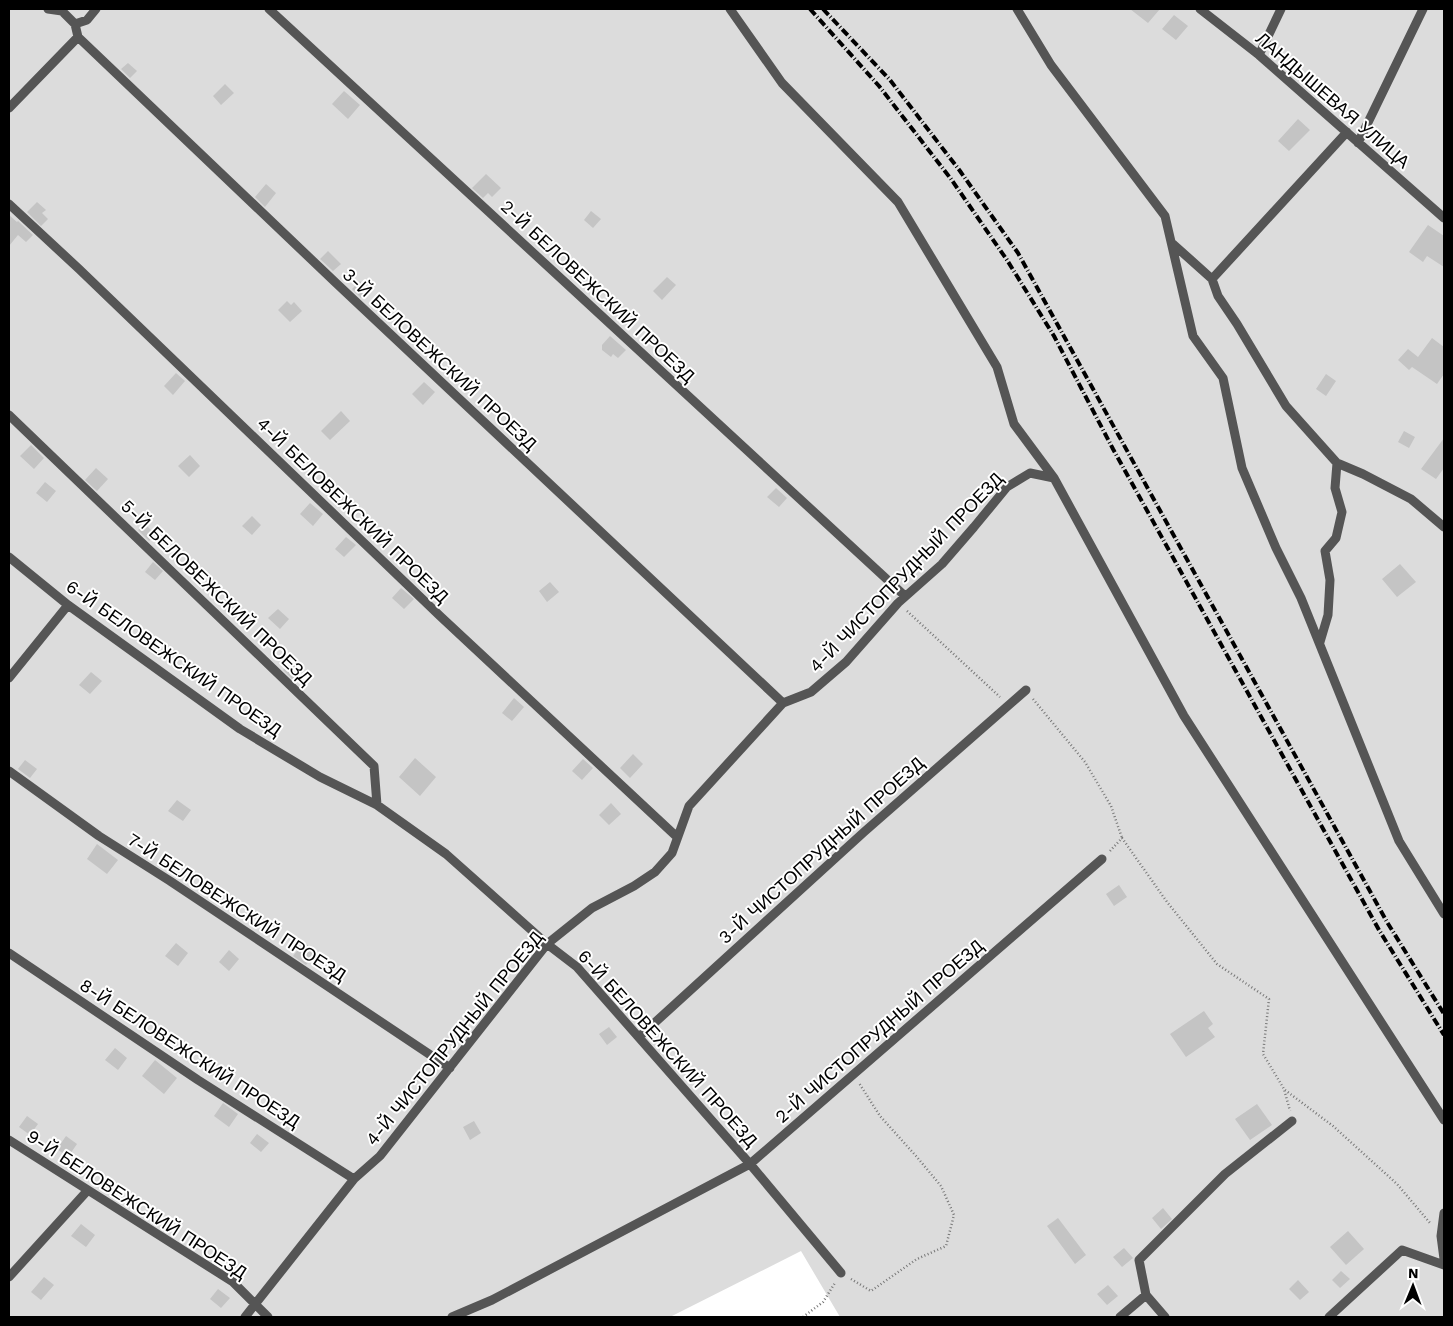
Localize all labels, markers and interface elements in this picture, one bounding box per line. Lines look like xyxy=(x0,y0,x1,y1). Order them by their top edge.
street label: ЛАНДЫШЕВАЯ УЛИЦА xyxy=(1252,27,1414,173)
street label: 2-Й БЕЛОВЕЖСКИЙ ПРОЕЗД xyxy=(497,196,699,386)
street label: 3-Й БЕЛОВЕЖСКИЙ ПРОЕЗД xyxy=(339,264,541,454)
street label: 4-Й БЕЛОВЕЖСКИЙ ПРОЕЗД xyxy=(253,413,453,607)
street label: 4-Й ЧИСТОПРУДНЫЙ ПРОЕЗД xyxy=(805,468,1007,676)
street label: 5-Й БЕЛОВЕЖСКИЙ ПРОЕЗД xyxy=(117,495,317,689)
street label: 6-Й БЕЛОВЕЖСКИЙ ПРОЕЗД xyxy=(62,575,286,741)
street label: 3-Й ЧИСТОПРУДНЫЙ ПРОЕЗД xyxy=(714,752,928,948)
street label: 7-Й БЕЛОВЕЖСКИЙ ПРОЕЗД xyxy=(124,828,350,986)
street label: 4-Й ЧИСТОПРУДНЫЙ ПРОЕЗД xyxy=(361,927,547,1149)
street label: 2-Й ЧИСТОПРУДНЫЙ ПРОЕЗД xyxy=(771,935,987,1127)
street label: 6-Й БЕЛОВЕЖСКИЙ ПРОЕЗД xyxy=(574,945,762,1151)
street label: 8-Й БЕЛОВЕЖСКИЙ ПРОЕЗД xyxy=(76,974,304,1132)
street label: 9-Й БЕЛОВЕЖСКИЙ ПРОЕЗД xyxy=(23,1125,251,1283)
north arrow xyxy=(1388,1261,1438,1311)
text: N xyxy=(1408,1265,1419,1281)

